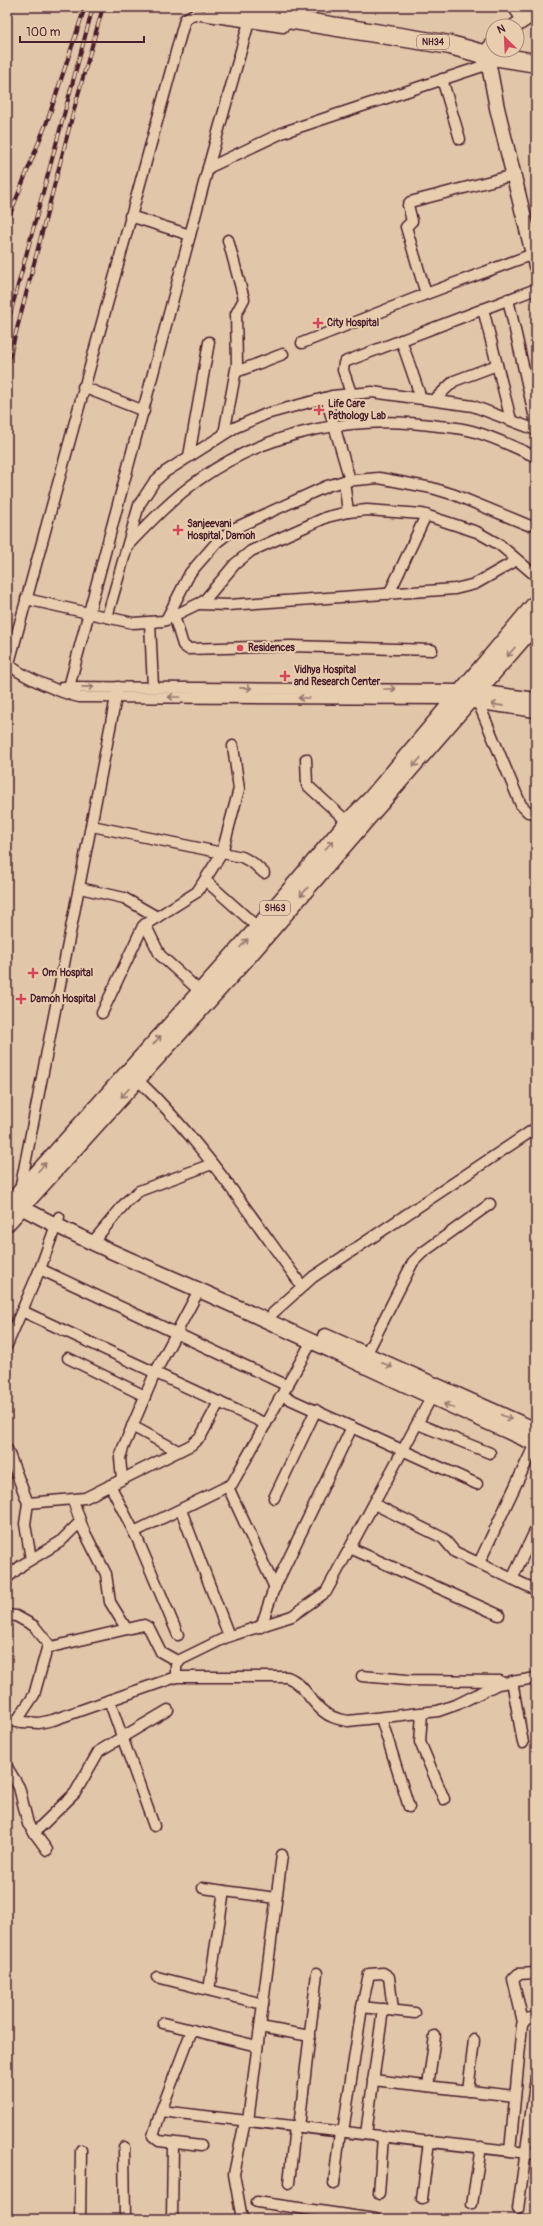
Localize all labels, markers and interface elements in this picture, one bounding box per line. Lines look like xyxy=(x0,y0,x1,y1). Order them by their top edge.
scale bar xyxy=(20,18,144,44)
north arrow xyxy=(485,18,525,58)
text: N xyxy=(495,22,508,37)
text: 100 m xyxy=(26,25,61,40)
road number: NH34 xyxy=(417,35,449,49)
marker: City Hospital xyxy=(312,317,324,329)
place label: City Hospital xyxy=(327,317,379,329)
place label: Life Care Pathology Lab xyxy=(328,398,386,422)
marker: Life Care Pathology Lab xyxy=(313,404,325,416)
place label: Sanjeevani Hospital, Damoh xyxy=(187,518,256,542)
marker: Sanjeevani Hospital, Damoh xyxy=(172,524,184,536)
place label: Residences xyxy=(248,642,295,654)
marker: Residences xyxy=(235,643,245,653)
one-way arrow xyxy=(506,647,515,658)
place label: Vidhya Hospital and Research Center xyxy=(294,664,381,688)
marker: Vidhya Hospital and Research Center xyxy=(279,670,291,682)
one-way arrow xyxy=(81,683,94,691)
one-way arrow xyxy=(239,684,252,692)
one-way arrow xyxy=(383,685,396,693)
one-way arrow xyxy=(168,693,181,701)
one-way arrow xyxy=(298,694,311,702)
one-way arrow xyxy=(491,701,504,709)
one-way arrow xyxy=(413,757,422,767)
one-way arrow xyxy=(324,840,333,850)
one-way arrow xyxy=(300,886,309,897)
road number: SH63 xyxy=(260,901,290,915)
one-way arrow xyxy=(239,938,248,948)
marker: Om Hospital xyxy=(27,967,39,979)
place label: Om Hospital xyxy=(42,967,93,979)
marker: Damoh Hospital xyxy=(15,993,27,1005)
place label: Damoh Hospital xyxy=(30,993,96,1005)
one-way arrow xyxy=(152,1035,161,1045)
one-way arrow xyxy=(120,1088,129,1098)
one-way arrow xyxy=(37,1163,46,1173)
one-way arrow xyxy=(381,1361,393,1369)
one-way arrow xyxy=(443,1402,455,1409)
one-way arrow xyxy=(500,1414,512,1421)

